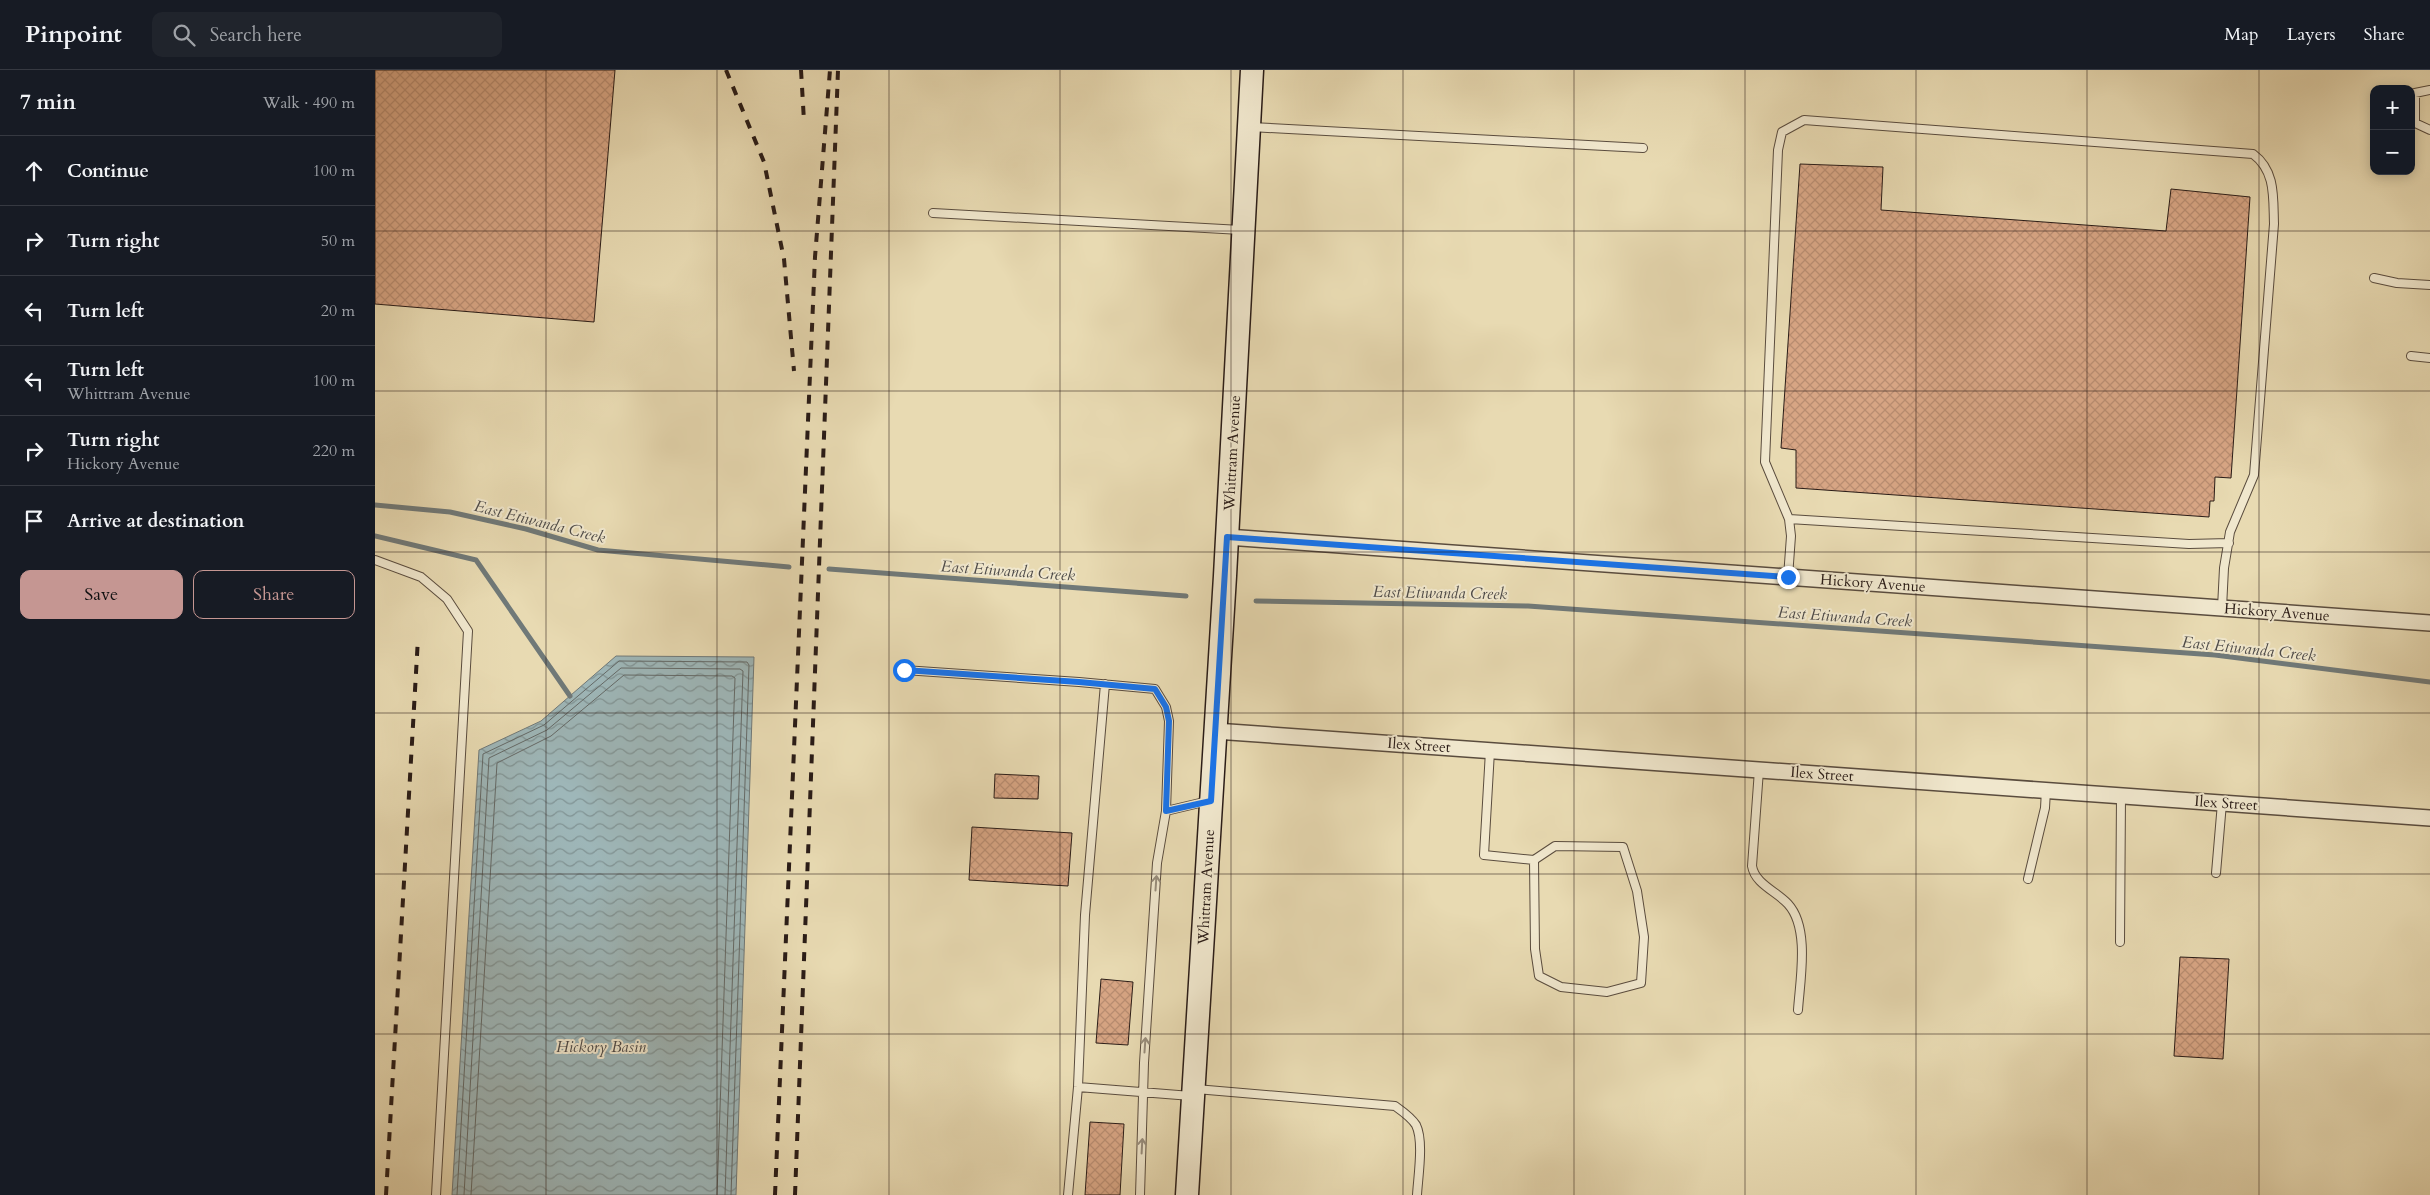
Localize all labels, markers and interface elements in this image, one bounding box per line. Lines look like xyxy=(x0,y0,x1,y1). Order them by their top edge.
search box xyxy=(152,12,502,57)
text: Pinpoint xyxy=(25,18,122,51)
icon: search xyxy=(170,21,198,49)
text: Search here xyxy=(210,22,302,48)
text: Map xyxy=(2224,22,2259,47)
text: Layers xyxy=(2287,22,2336,47)
text: Share xyxy=(2364,22,2405,47)
map controls xyxy=(2370,85,2415,175)
button: + xyxy=(2370,85,2415,130)
text: 7 min xyxy=(20,88,76,117)
text: Walk · 490 m xyxy=(263,92,355,114)
button: − xyxy=(2370,130,2415,175)
icon: ahead xyxy=(20,157,48,185)
text: Continue xyxy=(67,158,149,184)
text: 100 m xyxy=(313,160,355,182)
icon: right xyxy=(20,227,48,255)
text: Turn right xyxy=(67,228,159,254)
text: 50 m xyxy=(321,230,355,252)
icon: left xyxy=(20,297,48,325)
text: Turn left xyxy=(67,298,144,324)
text: 20 m xyxy=(321,300,355,322)
text: Turn left xyxy=(67,357,144,383)
icon: left xyxy=(20,367,48,395)
text: 100 m xyxy=(313,370,355,392)
text: Whittram Avenue xyxy=(67,383,191,405)
street label: Whittram Avenue xyxy=(1219,394,1245,512)
text: Turn right xyxy=(67,427,159,453)
icon: right xyxy=(20,437,48,465)
text: 220 m xyxy=(313,440,355,462)
text: Hickory Avenue xyxy=(67,453,180,475)
water label: East Etiwanda Creek xyxy=(472,495,608,549)
icon: arrive xyxy=(20,507,48,535)
text: Arrive at destination xyxy=(67,508,244,534)
water label: East Etiwanda Creek xyxy=(940,555,1076,587)
route end xyxy=(1777,566,1800,589)
street label: Hickory Avenue xyxy=(1820,569,1927,597)
button: Save xyxy=(20,570,183,619)
button: Share xyxy=(193,570,355,619)
water label: East Etiwanda Creek xyxy=(1373,581,1507,605)
street label: Hickory Avenue xyxy=(2224,598,2331,626)
water label: East Etiwanda Creek xyxy=(1777,601,1913,633)
water label: East Etiwanda Creek xyxy=(2181,631,2317,667)
route start xyxy=(893,659,916,682)
street label: Ilex Street xyxy=(1387,733,1452,757)
street label: Ilex Street xyxy=(1790,762,1855,786)
street label: Ilex Street xyxy=(2194,791,2259,815)
street label: Whittram Avenue xyxy=(1193,828,1219,946)
one-way arrow xyxy=(1151,875,1161,891)
water label: Hickory Basin xyxy=(556,1036,646,1058)
one-way arrow xyxy=(1141,1037,1150,1053)
one-way arrow xyxy=(1137,1139,1147,1155)

